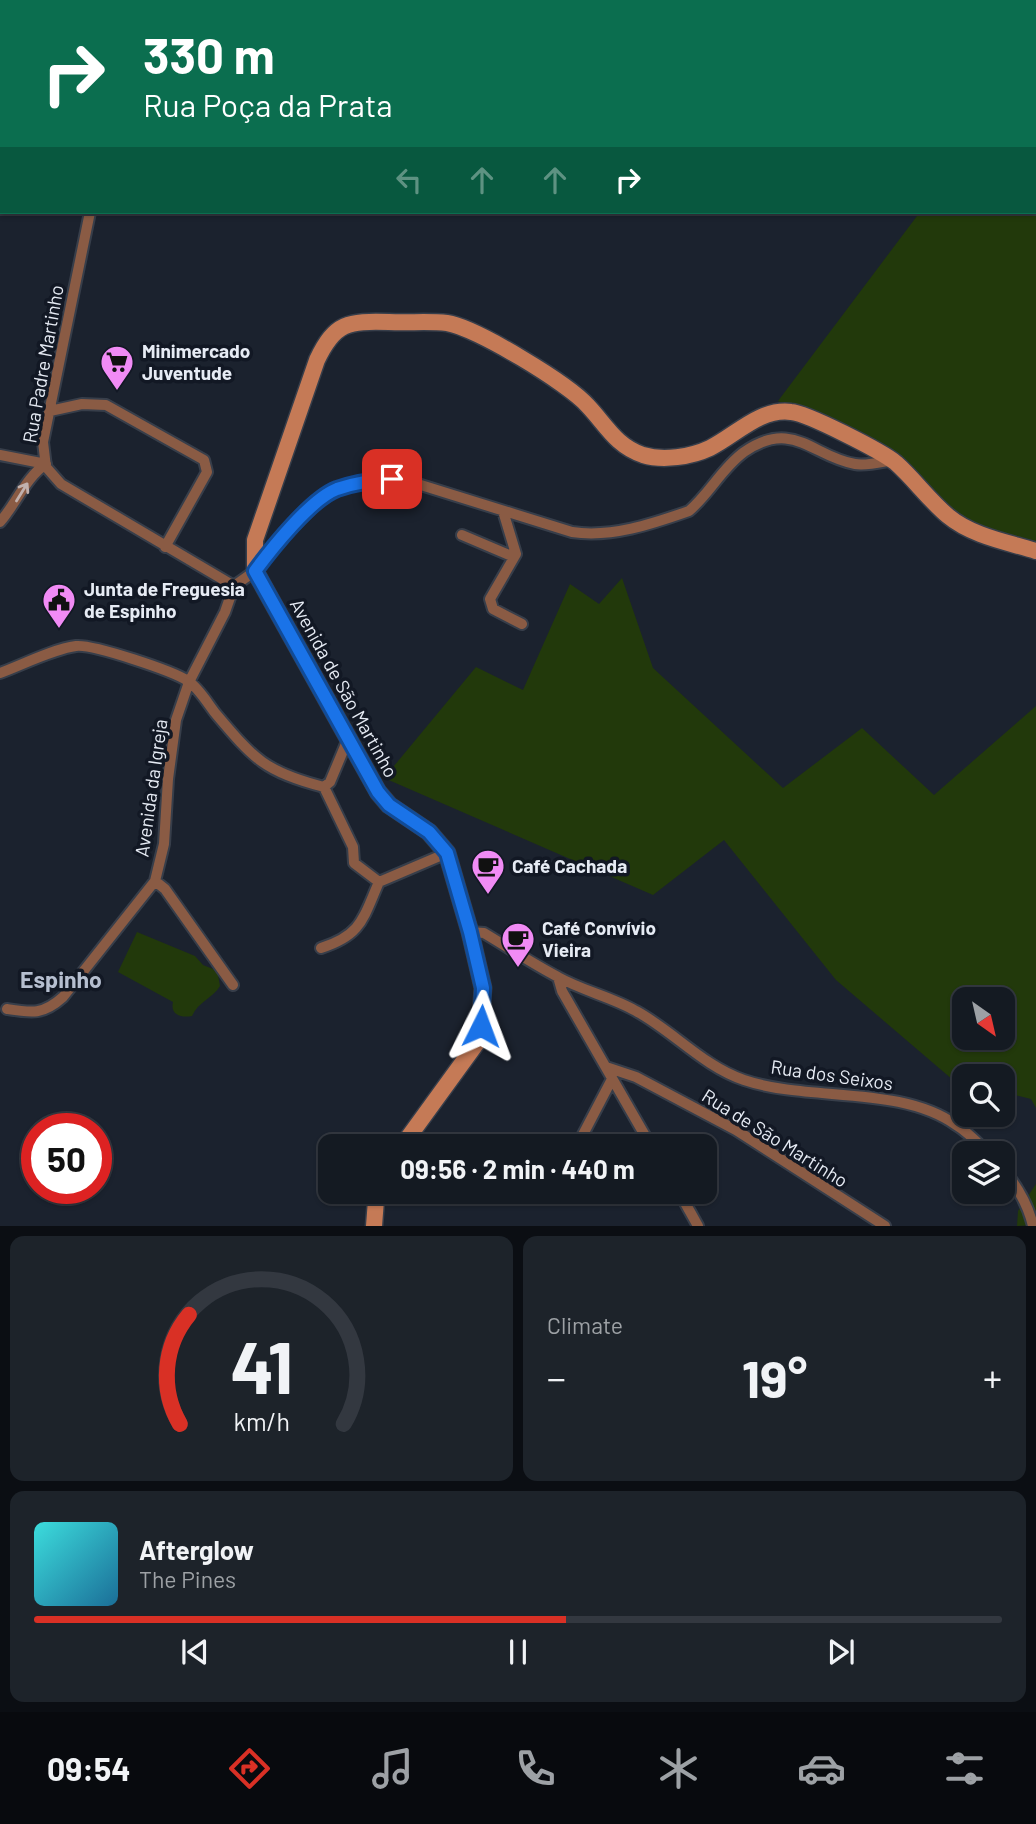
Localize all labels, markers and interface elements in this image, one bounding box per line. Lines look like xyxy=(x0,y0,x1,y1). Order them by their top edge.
text: 330 m xyxy=(143,25,275,84)
icon: right xyxy=(28,28,119,119)
text: Rua Poça da Prata xyxy=(143,85,393,123)
icon: left xyxy=(390,161,428,199)
icon: ahead xyxy=(463,161,501,199)
icon: ahead xyxy=(536,161,574,199)
icon: right xyxy=(609,161,647,199)
street label: Rua Padre Martinho xyxy=(17,283,68,445)
place label: Minimercado Juventude xyxy=(142,339,250,384)
supermarket icon: Minimercado Juventude xyxy=(98,343,136,392)
pin xyxy=(362,449,422,509)
icon: arrive xyxy=(373,460,411,498)
one-way arrow xyxy=(16,483,30,503)
place label: Junta de Freguesia de Espinho xyxy=(84,577,245,622)
public building icon: Junta de Freguesia de Espinho xyxy=(40,581,78,630)
street label: Avenida de São Martinho xyxy=(286,594,403,781)
street label: Avenida da Igreja xyxy=(129,717,172,858)
cafe icon: Café Cachada xyxy=(469,847,507,896)
place label: Café Cachada xyxy=(512,854,627,877)
place label: Café Convívio Vieira xyxy=(542,916,656,961)
cafe icon: Café Convívio Vieira xyxy=(499,920,537,969)
district label: Espinho xyxy=(20,965,102,993)
north arrow xyxy=(952,987,1015,1050)
map controls xyxy=(952,987,1015,1204)
position arrow xyxy=(444,989,518,1063)
street label: Rua dos Seixos xyxy=(769,1055,895,1094)
button: search xyxy=(952,1064,1015,1127)
street label: Rua de São Martinho xyxy=(698,1083,852,1192)
speed limit sign: 50 xyxy=(21,1113,112,1204)
button: layers xyxy=(952,1141,1015,1204)
text: 09:56 · 2 min · 440 m xyxy=(400,1153,635,1184)
text: Climate xyxy=(547,1311,623,1339)
text: 41 xyxy=(230,1322,293,1410)
text: 19° xyxy=(742,1346,807,1408)
text: − xyxy=(547,1354,566,1400)
text: + xyxy=(983,1354,1002,1400)
text: km/h xyxy=(233,1406,290,1436)
text: Afterglow xyxy=(139,1534,254,1565)
text: The Pines xyxy=(139,1565,236,1593)
icon: previous xyxy=(176,1633,214,1671)
icon: pause xyxy=(499,1633,537,1671)
icon: next xyxy=(822,1633,860,1671)
icon: directions xyxy=(225,1744,274,1793)
icon: music xyxy=(368,1744,417,1793)
icon: phone xyxy=(511,1744,560,1793)
icon: climate xyxy=(654,1744,703,1793)
icon: car xyxy=(797,1744,846,1793)
icon: filters xyxy=(940,1744,989,1793)
text: 09:54 xyxy=(47,1749,131,1787)

